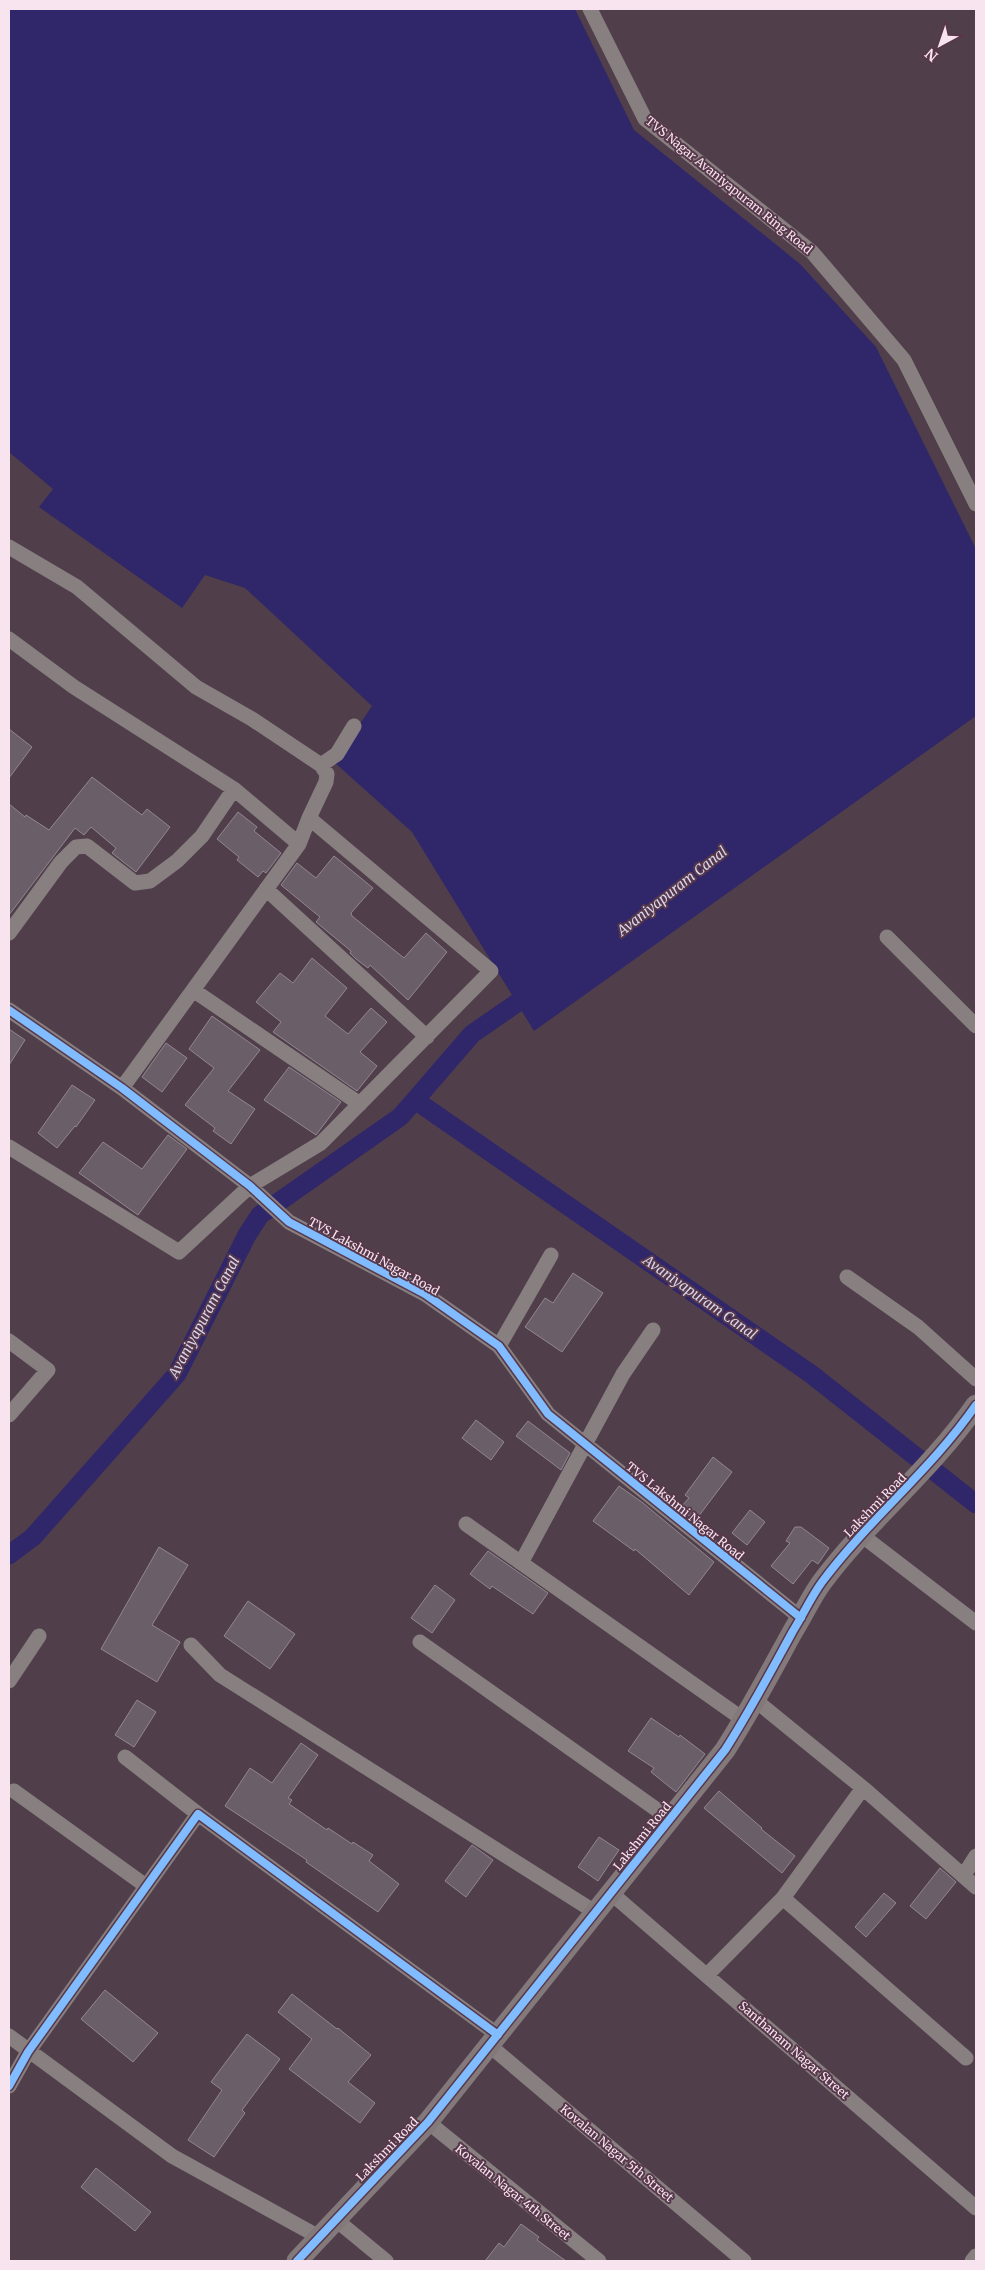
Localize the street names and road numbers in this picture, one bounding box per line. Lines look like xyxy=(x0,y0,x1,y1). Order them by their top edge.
street label: TVS Nagar Avaniyapuram Ring Road xyxy=(643,113,815,257)
street label: TVS Lakshmi Nagar Road xyxy=(306,1214,442,1298)
street label: TVS Lakshmi Nagar Road xyxy=(623,1459,747,1563)
street label: Lakshmi Road xyxy=(841,1470,909,1540)
street label: Lakshmi Road xyxy=(610,1799,674,1873)
street label: Santhanam Nagar Street xyxy=(736,1998,853,2102)
street label: Kovalan Nagar 5th Street xyxy=(557,2101,677,2205)
street label: Lakshmi Road xyxy=(353,2114,421,2184)
street label: Kovalan Nagar 4th Street xyxy=(452,2141,574,2243)

